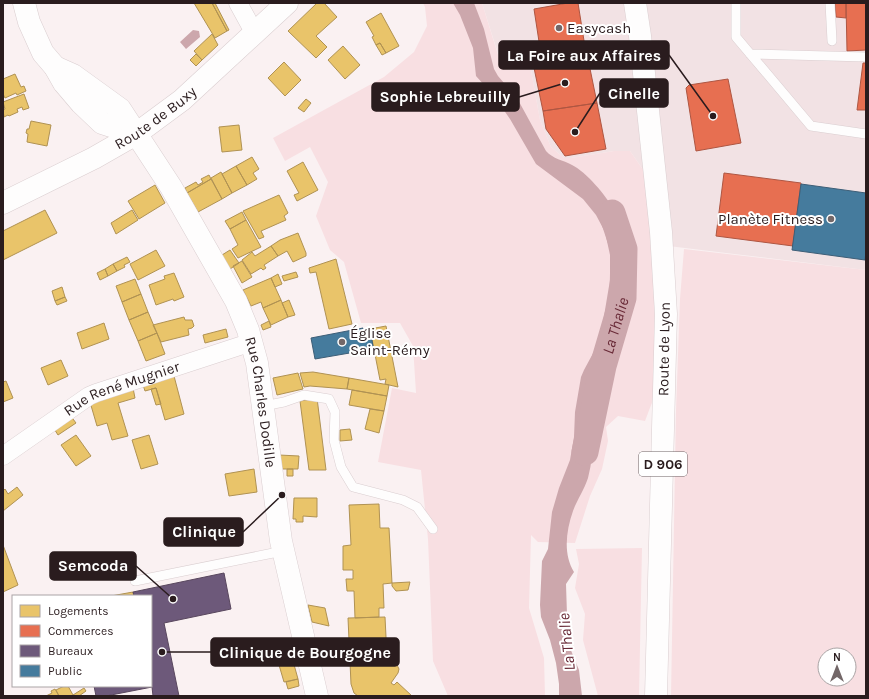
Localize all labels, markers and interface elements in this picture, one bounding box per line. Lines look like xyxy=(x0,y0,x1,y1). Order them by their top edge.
place label: Easycash xyxy=(567,19,631,37)
marker: Easycash xyxy=(554,23,564,33)
callout: La Foire aux Affaires xyxy=(499,41,669,69)
text: La Foire aux Affaires xyxy=(507,46,661,65)
callout: Cinelle xyxy=(600,79,668,107)
street label: Route de Buxy xyxy=(111,82,200,153)
callout: Sophie Lebreuilly xyxy=(372,83,519,111)
text: Cinelle xyxy=(608,84,660,103)
text: Sophie Lebreuilly xyxy=(380,87,510,106)
place label: Planète Fitness xyxy=(718,210,823,228)
marker: Planète Fitness xyxy=(826,214,836,224)
water label: La Thalie xyxy=(598,295,633,356)
street label: Route de Lyon xyxy=(654,302,674,396)
place label: Église Saint-Rémy xyxy=(350,324,430,359)
street label: Rue Charles Dodille xyxy=(241,335,280,469)
marker: Église Saint-Rémy xyxy=(337,337,347,347)
street label: Rue René Mugnier xyxy=(60,357,182,420)
road number: D 906 xyxy=(639,452,687,476)
callout: Clinique xyxy=(164,518,243,546)
text: Clinique xyxy=(172,522,236,541)
callout: Semcoda xyxy=(50,552,136,580)
text: Semcoda xyxy=(58,556,128,575)
legend xyxy=(12,595,152,687)
text: Logements xyxy=(48,604,109,618)
water label: La Thalie xyxy=(554,612,579,672)
text: Commerces xyxy=(48,624,114,638)
callout: Clinique de Bourgogne xyxy=(211,638,399,666)
text: Clinique de Bourgogne xyxy=(219,643,391,662)
text: Bureaux xyxy=(48,644,93,658)
north arrow xyxy=(817,647,857,687)
text: N xyxy=(833,651,841,664)
text: Public xyxy=(48,664,82,678)

